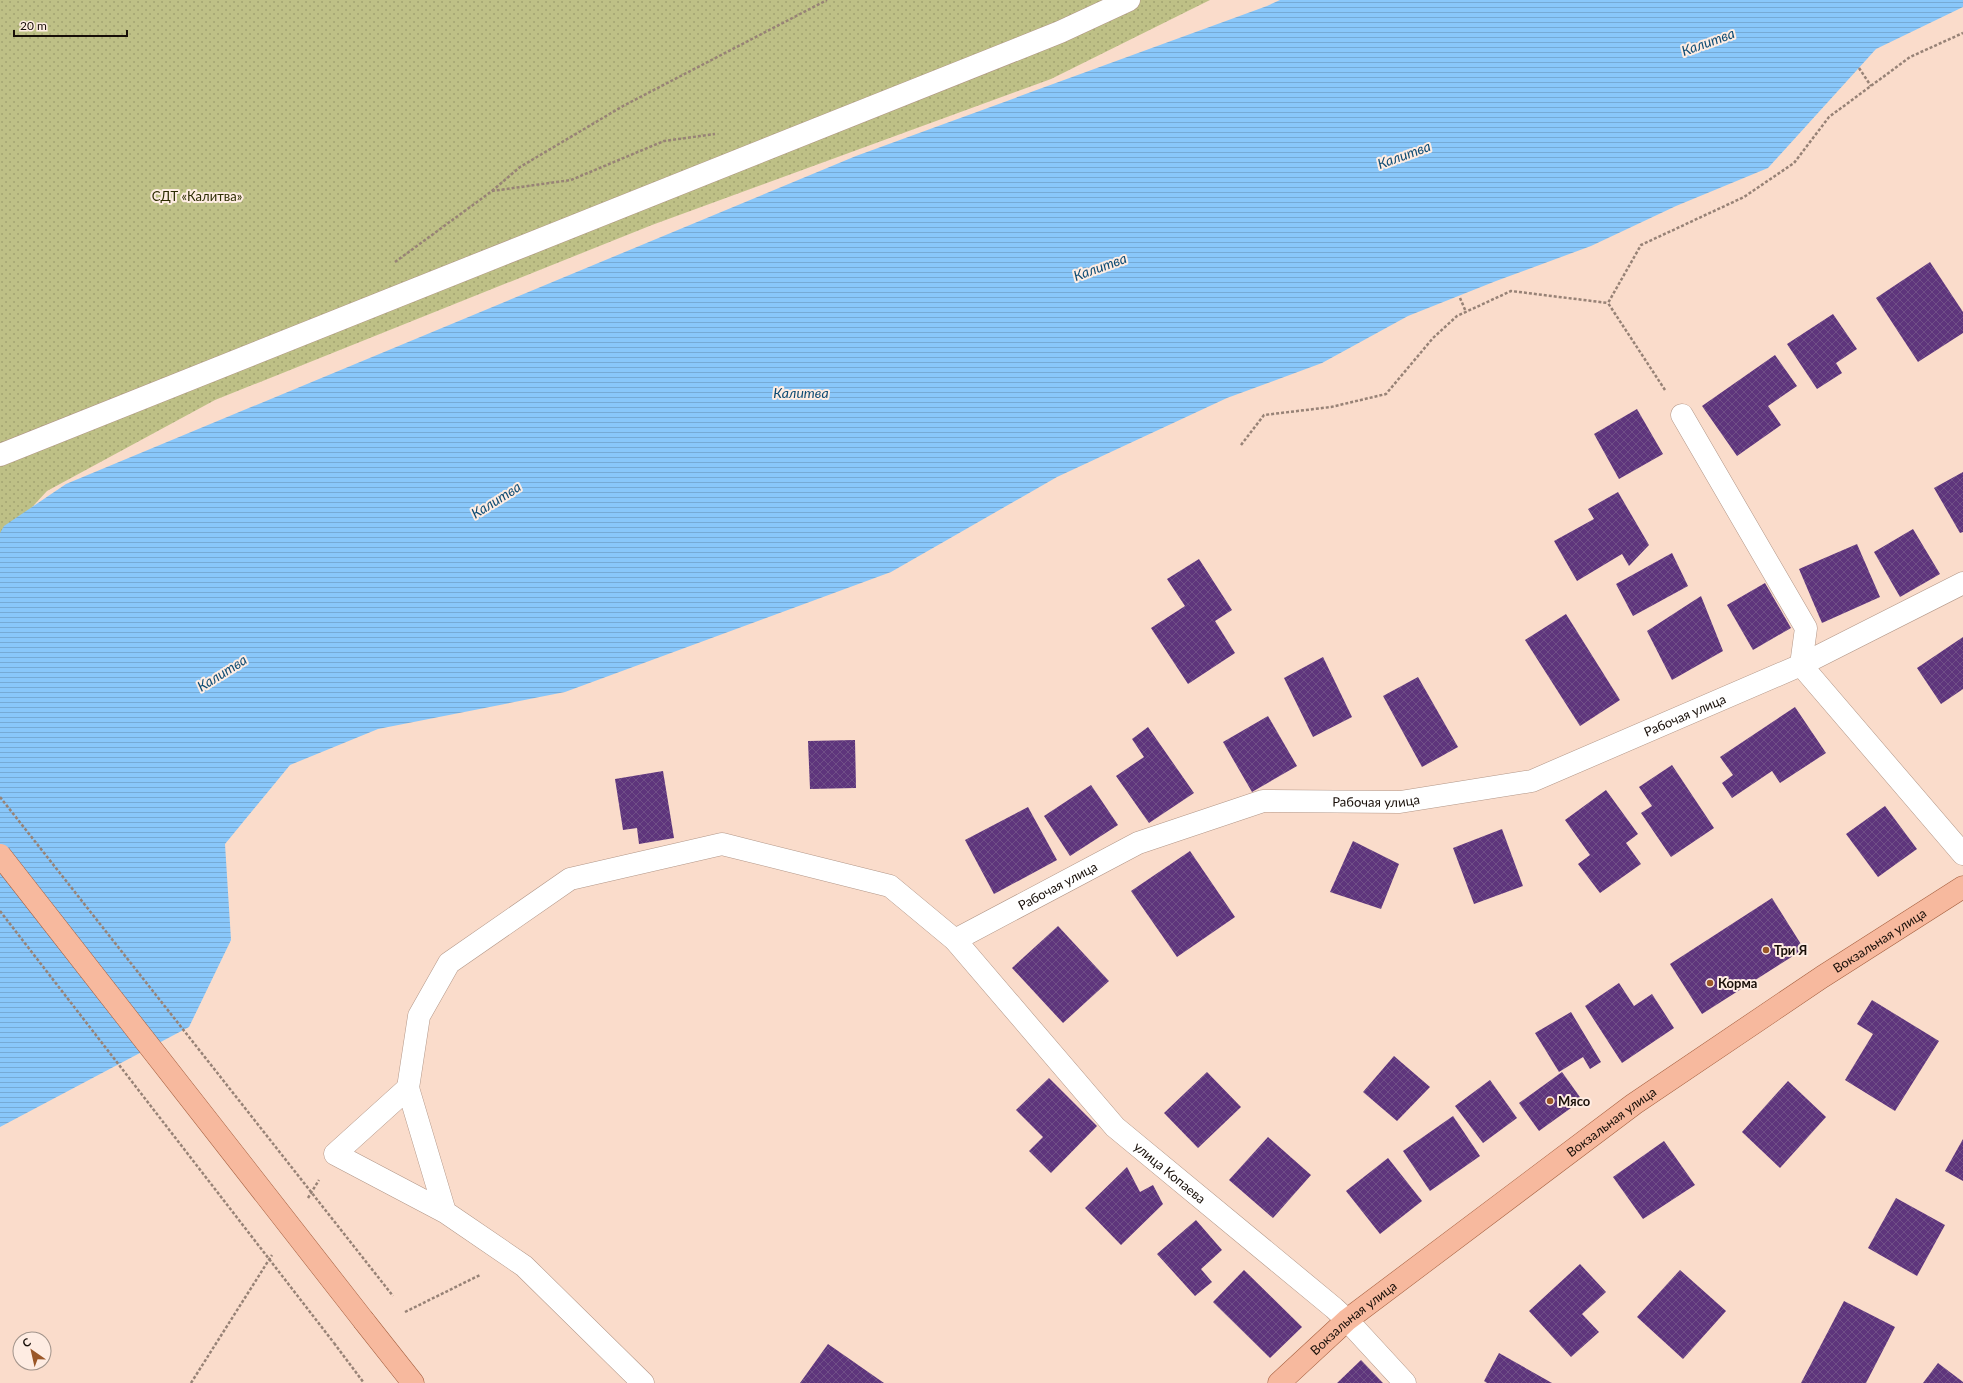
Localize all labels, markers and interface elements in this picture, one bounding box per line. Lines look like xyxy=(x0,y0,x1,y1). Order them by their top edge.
scale bar xyxy=(14,12,127,38)
text: 20 m xyxy=(20,18,47,33)
water label: Калитва xyxy=(1679,24,1737,59)
water label: Калитва xyxy=(1375,137,1433,172)
park label: СДТ «Калитва» xyxy=(152,188,242,204)
water label: Калитва xyxy=(1071,249,1129,284)
water label: Калитва xyxy=(773,384,829,401)
water label: Калитва xyxy=(468,478,524,521)
water label: Калитва xyxy=(194,651,250,694)
street label: Рабочая улица xyxy=(1641,690,1728,740)
street label: Рабочая улица xyxy=(1332,791,1421,810)
street label: Рабочая улица xyxy=(1015,858,1100,913)
street label: Вокзальная улица xyxy=(1830,905,1929,976)
place label: Три Я xyxy=(1774,942,1807,958)
marker: Три Я xyxy=(1761,945,1771,955)
place label: Корма xyxy=(1718,975,1757,991)
marker: Корма xyxy=(1705,978,1715,988)
street label: Вокзальная улица xyxy=(1563,1083,1659,1160)
place label: Мясо xyxy=(1558,1093,1591,1109)
marker: Мясо xyxy=(1545,1096,1555,1106)
street label: улица Копаева xyxy=(1131,1138,1209,1207)
street label: Вокзальная улица xyxy=(1307,1277,1400,1358)
north arrow xyxy=(12,1331,52,1371)
text: С xyxy=(19,1334,33,1350)

